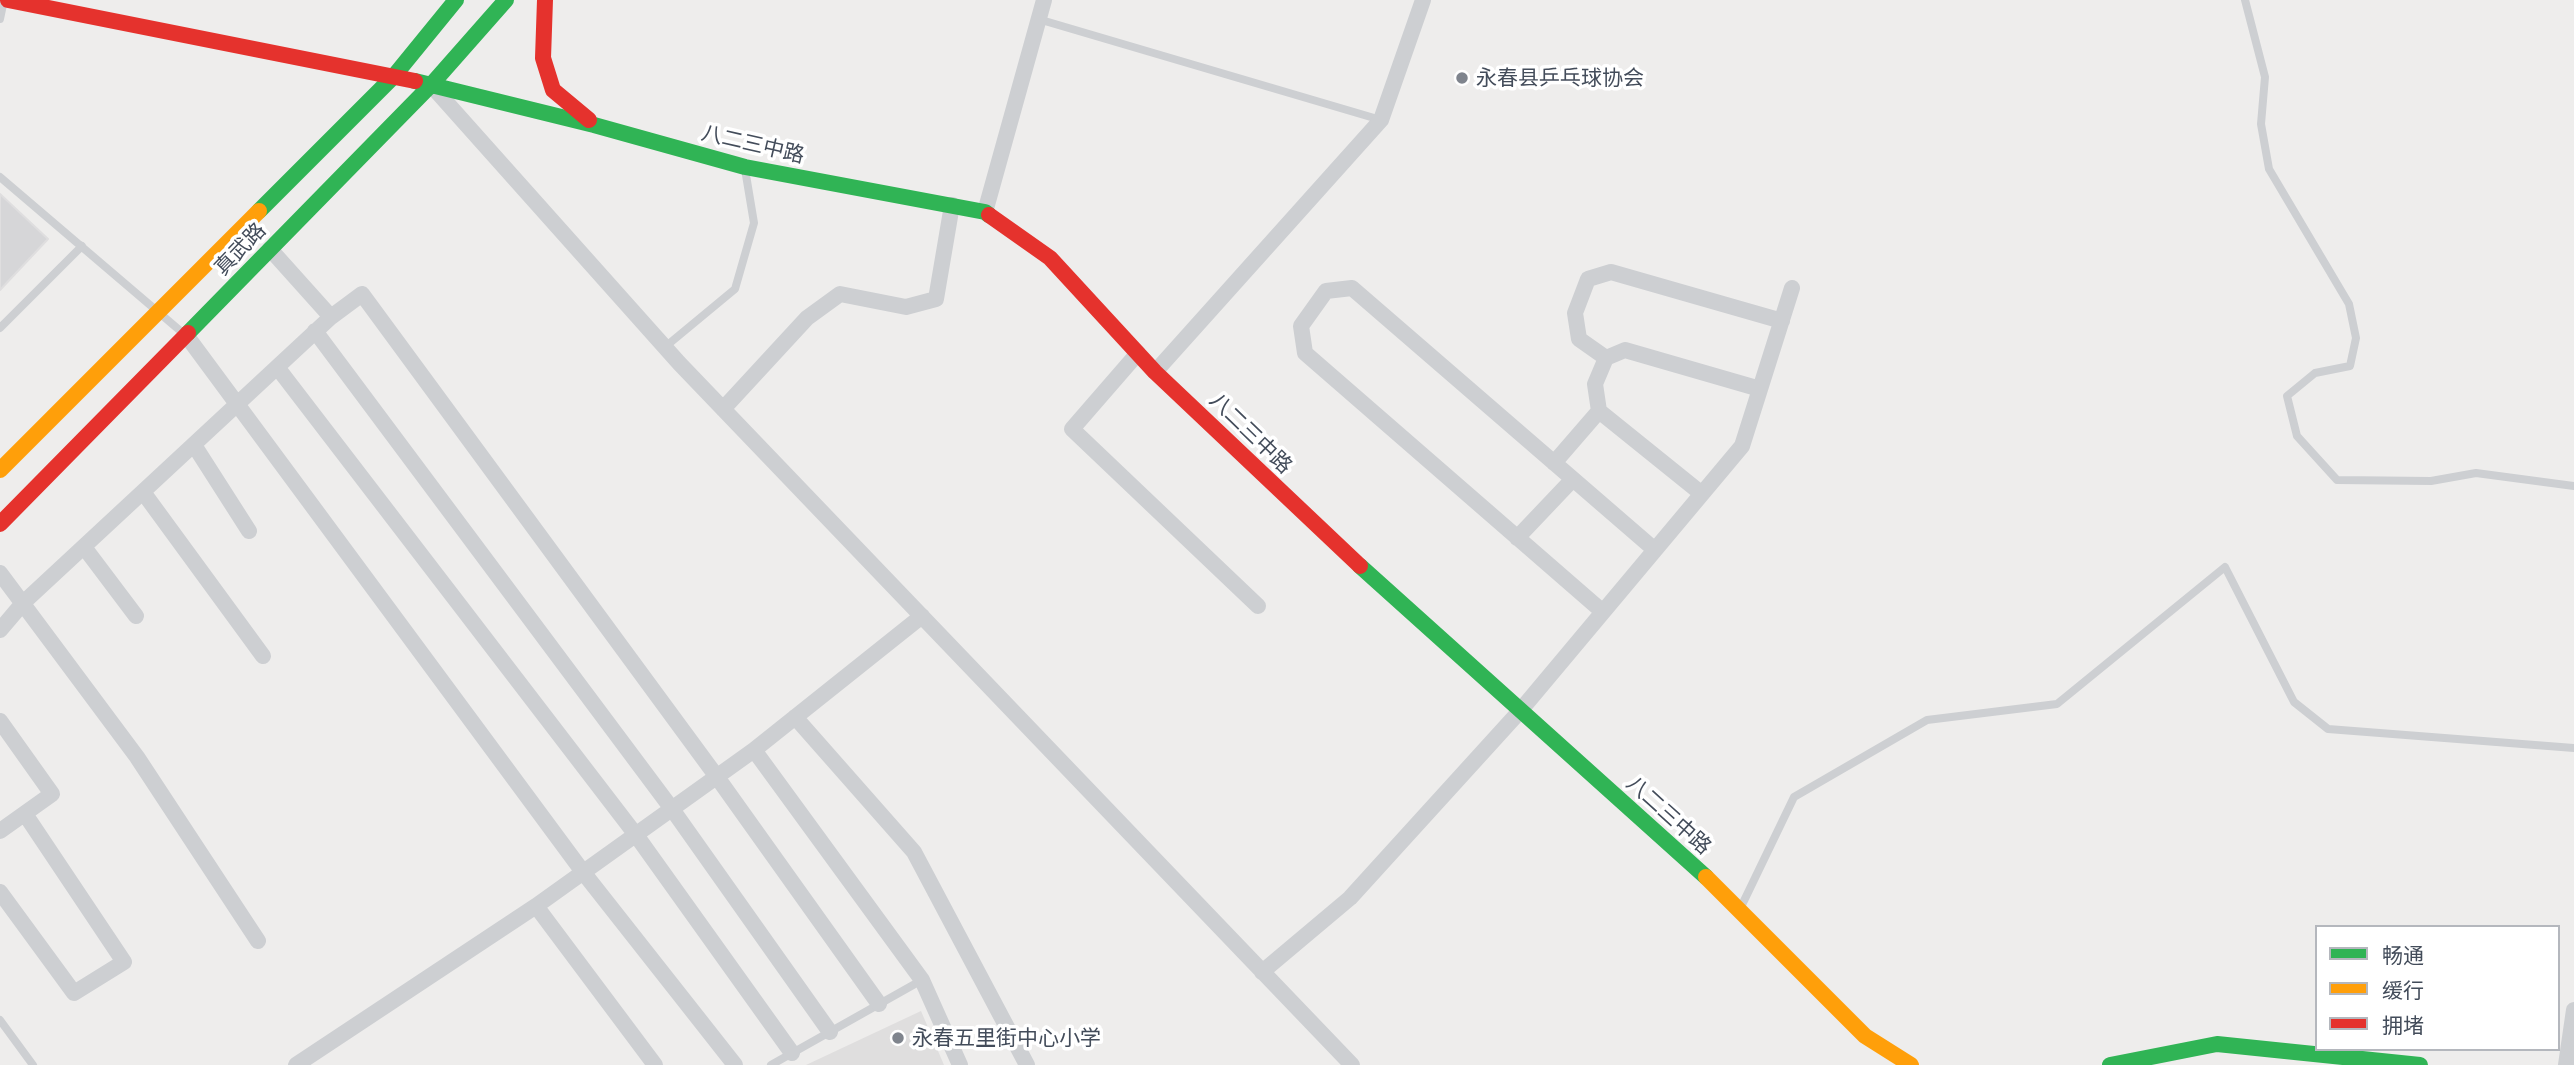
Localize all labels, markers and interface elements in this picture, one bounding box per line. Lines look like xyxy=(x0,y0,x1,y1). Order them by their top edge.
place label: 永春县乒乓球协会 xyxy=(1476,65,1644,91)
marker: 永春县乒乓球协会 xyxy=(1454,70,1470,86)
street label: 八二三中路 xyxy=(699,120,807,168)
street label: 真武路 xyxy=(209,218,271,280)
street label: 八二三中路 xyxy=(1204,387,1298,479)
street label: 八二三中路 xyxy=(1622,771,1716,859)
legend xyxy=(2315,925,2560,1051)
text: 畅通 xyxy=(2382,942,2424,967)
text: 缓行 xyxy=(2382,977,2424,1002)
text: 拥堵 xyxy=(2382,1012,2424,1037)
place label: 永春五里街中心小学 xyxy=(912,1025,1101,1051)
marker: 永春五里街中心小学 xyxy=(890,1030,906,1046)

